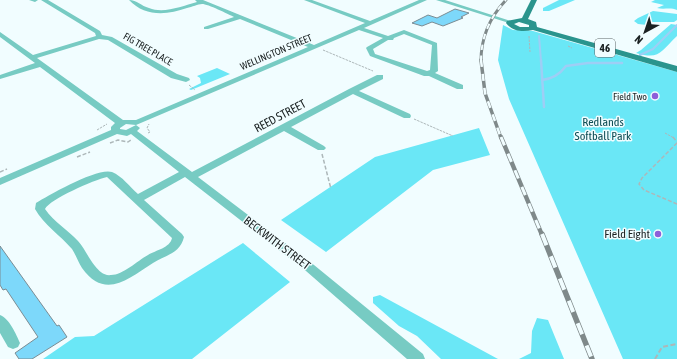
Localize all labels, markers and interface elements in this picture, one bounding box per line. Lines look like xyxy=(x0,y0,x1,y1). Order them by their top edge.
north arrow xyxy=(625,12,665,52)
street label: FIG TREE PLACE xyxy=(121,30,175,68)
street label: WELLINGTON STREET xyxy=(238,32,314,72)
text: N xyxy=(632,33,645,46)
road number: 46 xyxy=(595,39,615,57)
place label: Field Two xyxy=(613,91,647,102)
marker: Field Two xyxy=(650,91,660,101)
street label: REED STREET xyxy=(252,96,309,135)
park label: Redlands Softball Park xyxy=(575,115,632,143)
street label: BECKWITH STREET xyxy=(241,213,314,273)
place label: Field Eight xyxy=(604,227,651,241)
marker: Field Eight xyxy=(653,229,663,239)

